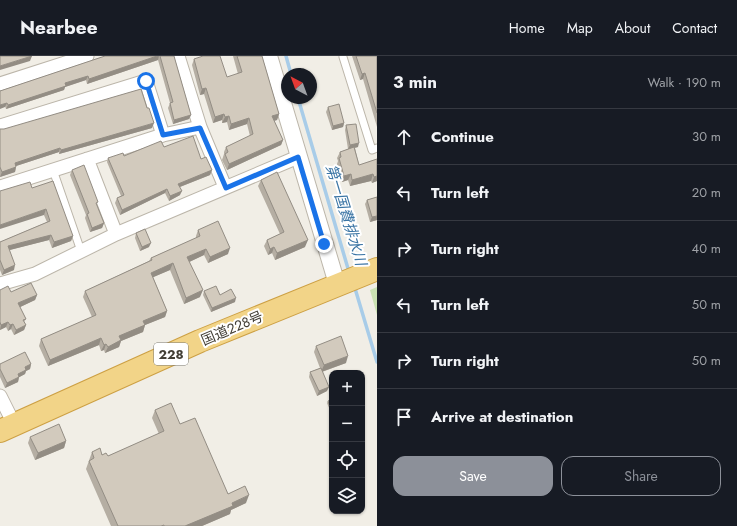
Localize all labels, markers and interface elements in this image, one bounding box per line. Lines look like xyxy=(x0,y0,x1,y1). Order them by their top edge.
text: Nearbee xyxy=(20,14,98,41)
text: Home xyxy=(509,18,545,38)
text: Map xyxy=(567,18,593,38)
text: About xyxy=(615,18,650,38)
text: Contact xyxy=(672,18,717,38)
north arrow xyxy=(281,68,317,104)
text: 3 min xyxy=(393,70,437,94)
route start xyxy=(137,72,155,90)
text: Walk · 190 m xyxy=(648,73,721,92)
icon: ahead xyxy=(393,126,415,148)
text: Continue xyxy=(431,126,494,148)
text: 30 m xyxy=(692,127,721,146)
water label: 第一国費排水川 xyxy=(320,162,372,270)
icon: left xyxy=(393,182,415,204)
text: Turn left xyxy=(431,182,489,204)
text: 20 m xyxy=(692,183,721,202)
route end xyxy=(315,235,333,253)
icon: right xyxy=(393,238,415,260)
text: Turn right xyxy=(431,238,499,260)
text: 40 m xyxy=(692,239,721,258)
icon: left xyxy=(393,294,415,316)
text: Turn left xyxy=(431,294,489,316)
text: 50 m xyxy=(692,295,721,314)
street label: 国道228号 xyxy=(198,306,266,350)
road number: 228 xyxy=(154,343,188,365)
icon: right xyxy=(393,350,415,372)
text: Turn right xyxy=(431,350,499,372)
text: 50 m xyxy=(692,351,721,370)
map controls xyxy=(329,370,365,514)
button: + xyxy=(329,370,365,406)
button: − xyxy=(329,406,365,442)
icon: arrive xyxy=(393,406,415,428)
text: Arrive at destination xyxy=(431,406,573,428)
button: locate xyxy=(329,442,365,478)
button: Save xyxy=(393,456,553,496)
button: Share xyxy=(561,456,721,496)
button: layers xyxy=(329,478,365,514)

